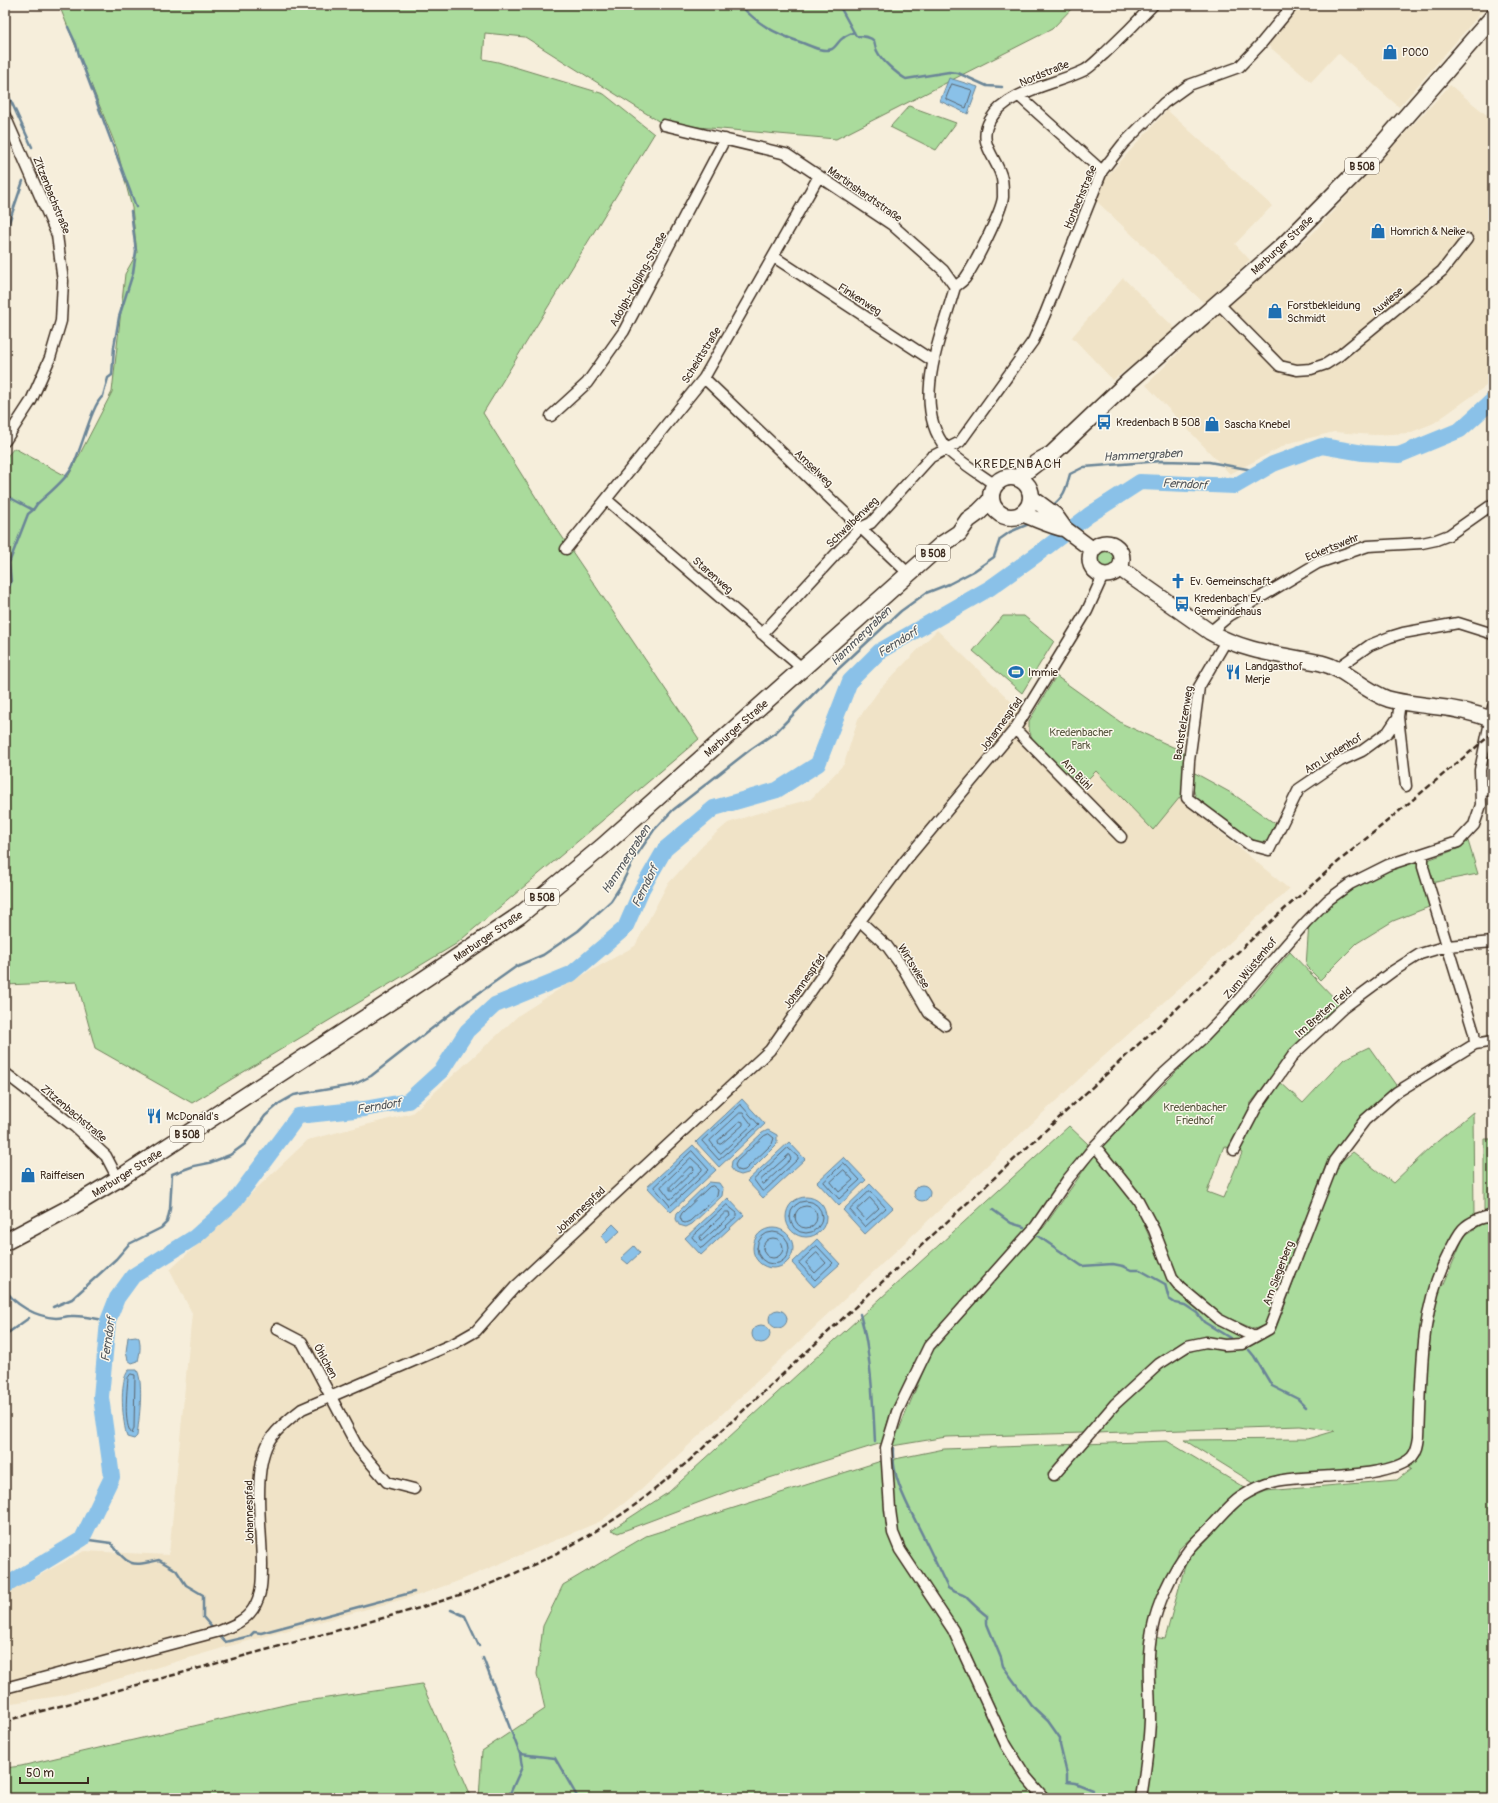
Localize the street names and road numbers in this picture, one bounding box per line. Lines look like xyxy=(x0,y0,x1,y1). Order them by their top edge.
street label: Nordstraße xyxy=(1018,57,1071,89)
street label: Zitzenbachstraße xyxy=(30,155,73,236)
road number: B 508 xyxy=(1345,158,1379,174)
street label: Horbachstraße xyxy=(1061,163,1100,231)
street label: Martinshardtstraße xyxy=(825,164,905,225)
street label: Marburger Straße xyxy=(1249,213,1317,278)
street label: Adolph-Kolping-Straße xyxy=(607,229,670,329)
street label: Finkenweg xyxy=(836,281,884,318)
street label: Auwiese xyxy=(1369,284,1406,318)
street label: Scheidtstraße xyxy=(679,324,724,386)
street label: Amselweg xyxy=(792,447,836,490)
street label: Schwalbenweg xyxy=(824,494,881,550)
street label: Eckertswehr xyxy=(1304,531,1361,564)
road number: B 508 xyxy=(916,545,950,561)
street label: Starenweg xyxy=(690,554,736,597)
street label: Bachstelzenweg xyxy=(1171,685,1196,761)
street label: Johannespfad xyxy=(977,695,1025,754)
street label: Marburger Straße xyxy=(702,697,771,760)
street label: Am Lindenhof xyxy=(1302,730,1365,776)
street label: Am Bühl xyxy=(1058,756,1095,793)
road number: B 508 xyxy=(525,889,559,905)
street label: Marburger Straße xyxy=(451,908,526,964)
street label: Zum Wüstenhof xyxy=(1221,935,1280,1002)
street label: Wirtswiese xyxy=(895,942,933,991)
street label: Johannespfad xyxy=(781,951,828,1011)
street label: Im Breiten Feld xyxy=(1292,984,1354,1040)
street label: Zitzenbachstraße xyxy=(38,1082,110,1145)
road number: B 508 xyxy=(170,1126,204,1142)
street label: Marburger Straße xyxy=(90,1146,165,1200)
street label: Johannespfad xyxy=(553,1184,608,1237)
street label: Am Siegerberg xyxy=(1260,1239,1297,1307)
street label: Öhlchen xyxy=(311,1342,340,1381)
street label: Johannespfad xyxy=(242,1480,257,1544)

